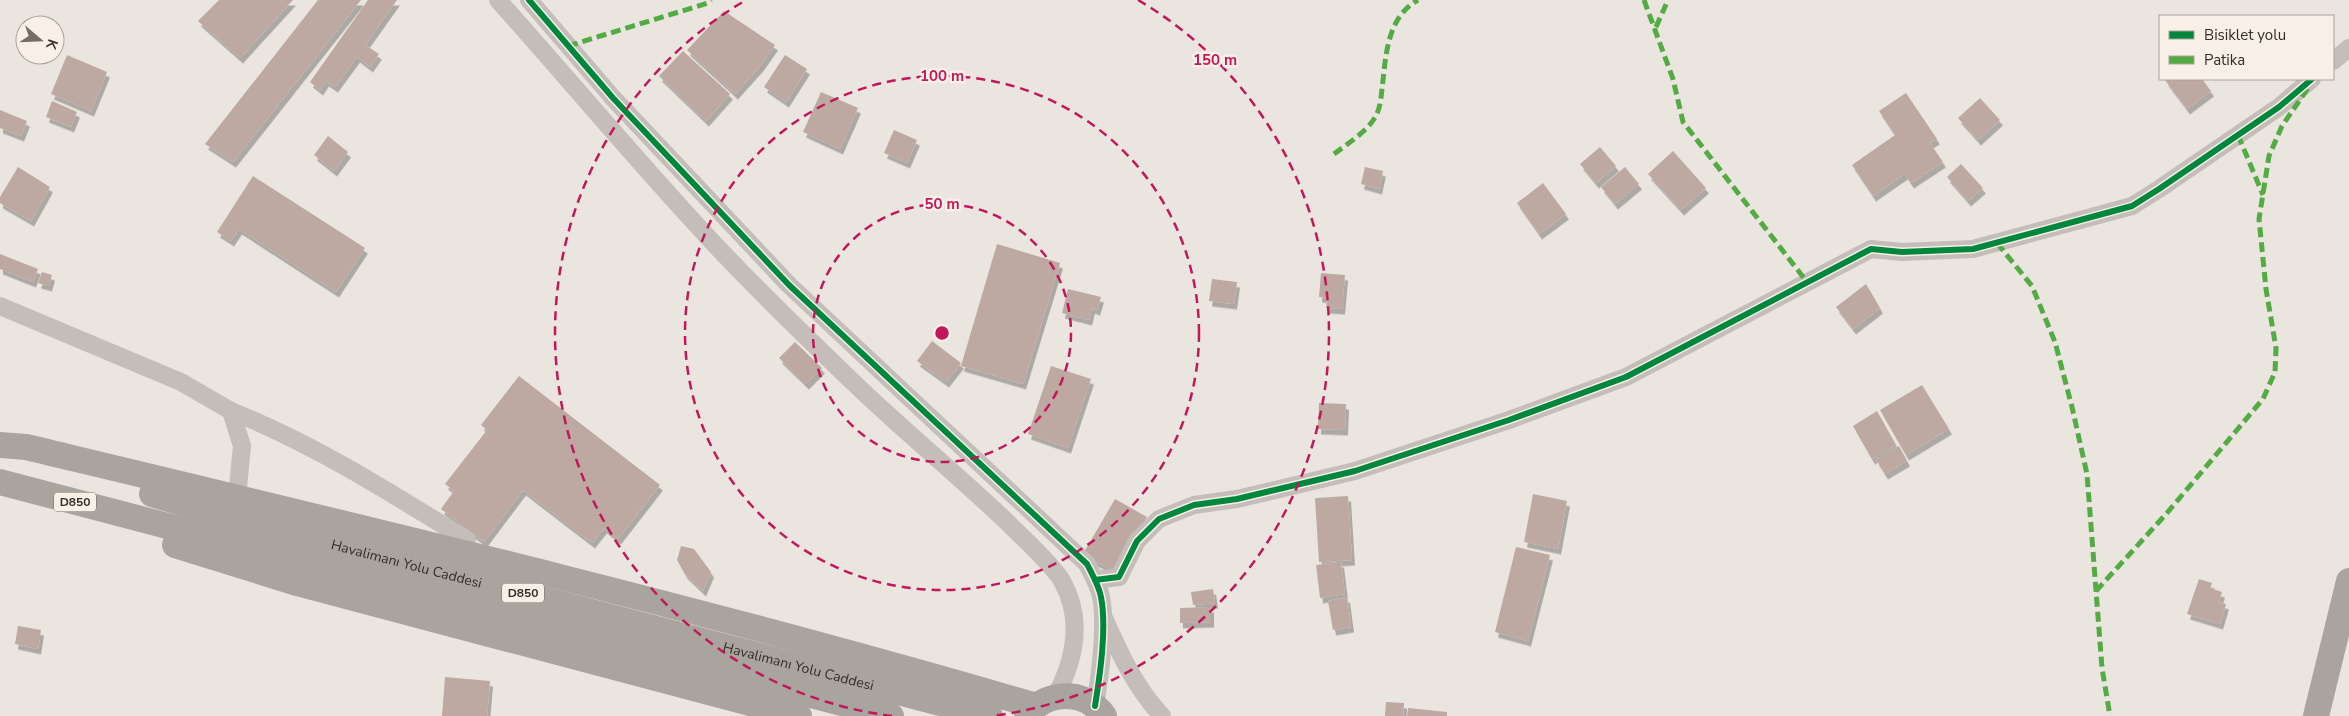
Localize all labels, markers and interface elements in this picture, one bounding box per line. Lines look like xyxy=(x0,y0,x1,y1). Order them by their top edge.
north arrow xyxy=(15,15,65,65)
legend xyxy=(2159,15,2334,80)
text: Bisiklet yolu xyxy=(2204,25,2286,45)
text: K xyxy=(41,37,62,52)
text: 150 m xyxy=(1193,50,1237,70)
text: Patika xyxy=(2204,50,2245,70)
text: 100 m xyxy=(920,66,964,86)
text: 50 m xyxy=(924,194,960,214)
centre of rings xyxy=(933,324,951,342)
road number: D850 xyxy=(54,492,96,512)
street label: Havalimanı Yolu Caddesi xyxy=(329,535,484,592)
road number: D850 xyxy=(502,584,544,602)
street label: Havalimanı Yolu Caddesi xyxy=(721,637,876,695)

